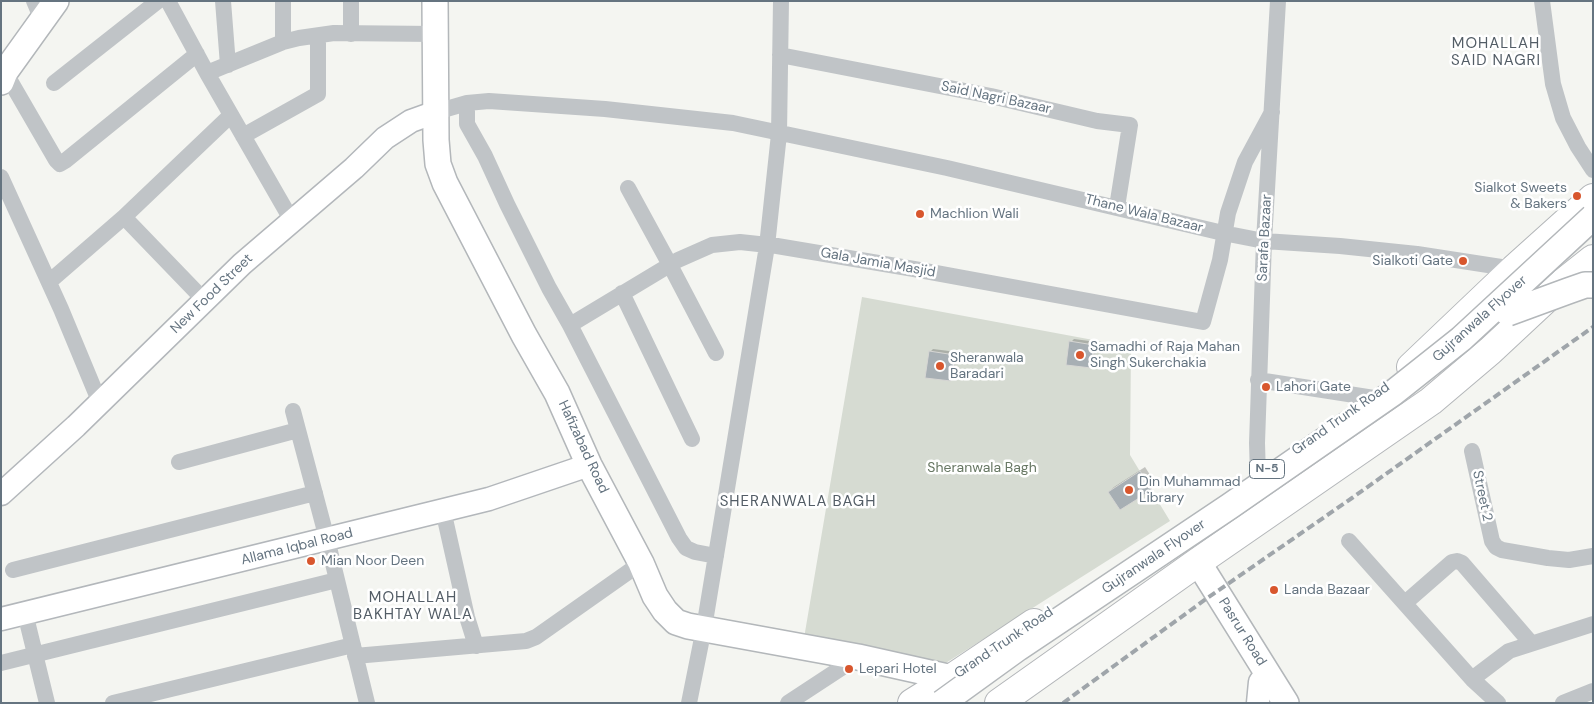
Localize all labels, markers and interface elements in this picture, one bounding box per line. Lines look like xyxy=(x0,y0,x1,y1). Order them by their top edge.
district label: MOHALLAH SAID NAGRI xyxy=(1450,35,1542,70)
street label: Said Nagri Bazaar xyxy=(940,78,1052,118)
place label: Sialkot Sweets & Bakers xyxy=(1474,180,1567,212)
marker: Sialkot Sweets & Bakers xyxy=(1571,190,1583,202)
street label: Thane Wala Bazaar xyxy=(1083,191,1205,237)
street label: Sarafa Bazaar xyxy=(1254,194,1276,282)
place label: Machlion Wali xyxy=(930,206,1019,222)
marker: Machlion Wali xyxy=(914,208,926,220)
street label: Gala Jamia Masjid xyxy=(819,245,937,281)
street label: New Food Street xyxy=(167,251,257,337)
place label: Sialkoti Gate xyxy=(1372,253,1453,269)
marker: Sialkoti Gate xyxy=(1457,255,1469,267)
street label: Gujranwala Flyover xyxy=(1429,272,1531,366)
place label: Samadhi of Raja Mahan Singh Sukerchakia xyxy=(1090,339,1240,372)
marker: Samadhi of Raja Mahan Singh Sukerchakia xyxy=(1074,349,1086,361)
place label: Sheranwala Baradari xyxy=(950,350,1024,382)
marker: Sheranwala Baradari xyxy=(934,360,946,372)
place label: Lahori Gate xyxy=(1276,379,1351,395)
street label: Grand Trunk Road xyxy=(1289,379,1393,459)
marker: Lahori Gate xyxy=(1260,381,1272,393)
street label: Hafizabad Road xyxy=(554,398,612,496)
road number: N-5 xyxy=(1250,459,1284,478)
park label: Sheranwala Bagh xyxy=(927,460,1037,476)
street label: Street 2 xyxy=(1468,469,1496,523)
place label: Din Muhammad Library xyxy=(1139,474,1241,507)
marker: Din Muhammad Library xyxy=(1123,484,1135,496)
district label: SHERANWALA BAGH xyxy=(718,493,878,511)
street label: Gujranwala Flyover xyxy=(1099,516,1209,598)
street label: Allama Iqbal Road xyxy=(239,525,355,569)
place label: Mian Noor Deen xyxy=(321,553,424,569)
marker: Mian Noor Deen xyxy=(305,555,317,567)
place label: Landa Bazaar xyxy=(1284,582,1370,598)
marker: Landa Bazaar xyxy=(1268,584,1280,596)
district label: MOHALLAH BAKHTAY WALA xyxy=(352,589,474,624)
street label: Pasrur Road xyxy=(1214,595,1270,669)
street label: Grand Trunk Road xyxy=(951,604,1057,682)
place label: Lepari Hotel xyxy=(859,661,937,677)
marker: Lepari Hotel xyxy=(843,663,855,675)

